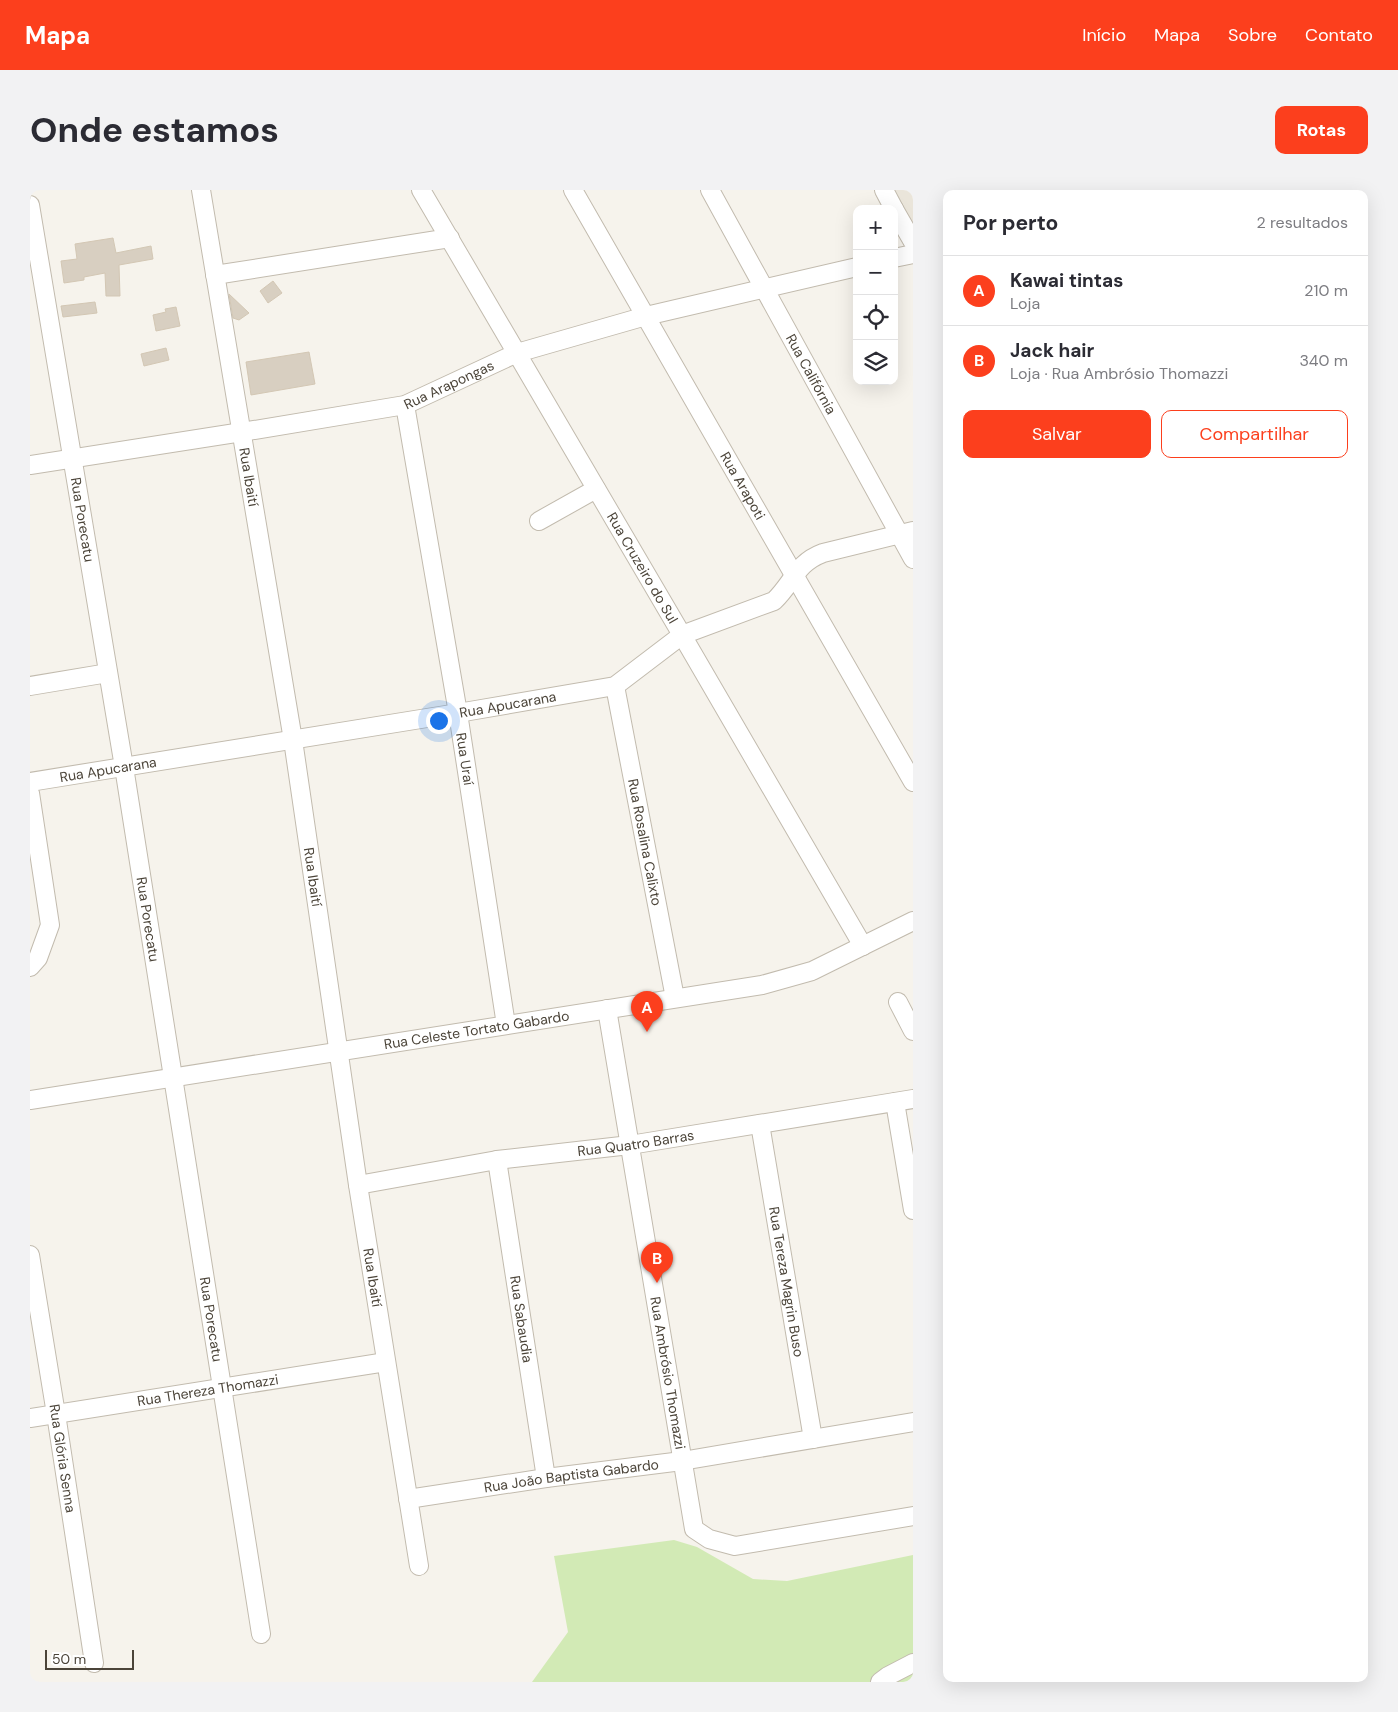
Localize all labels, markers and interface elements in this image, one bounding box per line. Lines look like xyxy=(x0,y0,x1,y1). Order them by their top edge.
text: Mapa xyxy=(25,20,90,51)
text: Início xyxy=(1082,23,1126,47)
text: Mapa xyxy=(1154,23,1200,47)
text: Sobre xyxy=(1228,23,1277,47)
text: Contato xyxy=(1305,23,1373,47)
button: Rotas xyxy=(1275,106,1368,154)
text: Onde estamos xyxy=(30,107,279,153)
map controls xyxy=(853,205,898,385)
button: + xyxy=(853,205,898,250)
text: Por perto xyxy=(963,209,1058,237)
text: 2 resultados xyxy=(1257,212,1348,233)
button: − xyxy=(853,250,898,295)
text: Kawai tintas xyxy=(1010,268,1123,293)
text: A xyxy=(973,280,985,301)
text: 210 m xyxy=(1304,280,1348,301)
text: Loja xyxy=(1010,293,1040,314)
button: locate xyxy=(853,295,898,340)
street label: Rua Califórnia xyxy=(782,331,841,417)
text: Jack hair xyxy=(1010,338,1094,363)
button: layers xyxy=(853,340,898,385)
text: B xyxy=(974,350,984,371)
text: 340 m xyxy=(1299,350,1348,371)
street label: Rua Arapongas xyxy=(401,356,497,413)
text: Loja · Rua Ambrósio Thomazzi xyxy=(1010,363,1228,384)
button: Salvar xyxy=(963,410,1151,458)
button: Compartilhar xyxy=(1161,410,1348,458)
street label: Rua Ibaití xyxy=(235,446,263,509)
street label: Rua Arapoti xyxy=(716,448,769,523)
street label: Rua Porecatu xyxy=(67,476,99,563)
street label: Rua Cruzeiro do Sul xyxy=(603,509,682,627)
street label: Rua Apucarana xyxy=(458,687,558,722)
your location xyxy=(426,708,452,734)
street label: Rua Uraí xyxy=(452,731,478,787)
street label: Rua Apucarana xyxy=(58,753,158,786)
street label: Rua Rosalina Calixto xyxy=(624,777,666,907)
street label: Rua Ibaití xyxy=(300,846,326,908)
street label: Rua Porecatu xyxy=(132,876,164,963)
pin: A xyxy=(631,991,663,1032)
street label: Rua Celeste Tortato Gabardo xyxy=(382,1006,571,1053)
street label: Rua Quatro Barras xyxy=(576,1126,695,1160)
street label: Rua Tereza Magrin Buso xyxy=(765,1205,808,1358)
pin: B xyxy=(641,1242,673,1283)
street label: Rua Ibaití xyxy=(359,1247,387,1309)
street label: Rua Sabaudia xyxy=(506,1274,537,1364)
street label: Rua Porecatu xyxy=(196,1276,227,1363)
street label: Rua Ambrósio Thomazzi xyxy=(646,1295,690,1451)
street label: Rua Thereza Thomazzi xyxy=(136,1370,280,1410)
street label: Rua Glória Senna xyxy=(46,1403,80,1514)
street label: Rua João Baptista Gabardo xyxy=(483,1455,660,1496)
scale bar xyxy=(45,1647,134,1670)
text: 50 m xyxy=(52,1650,86,1668)

